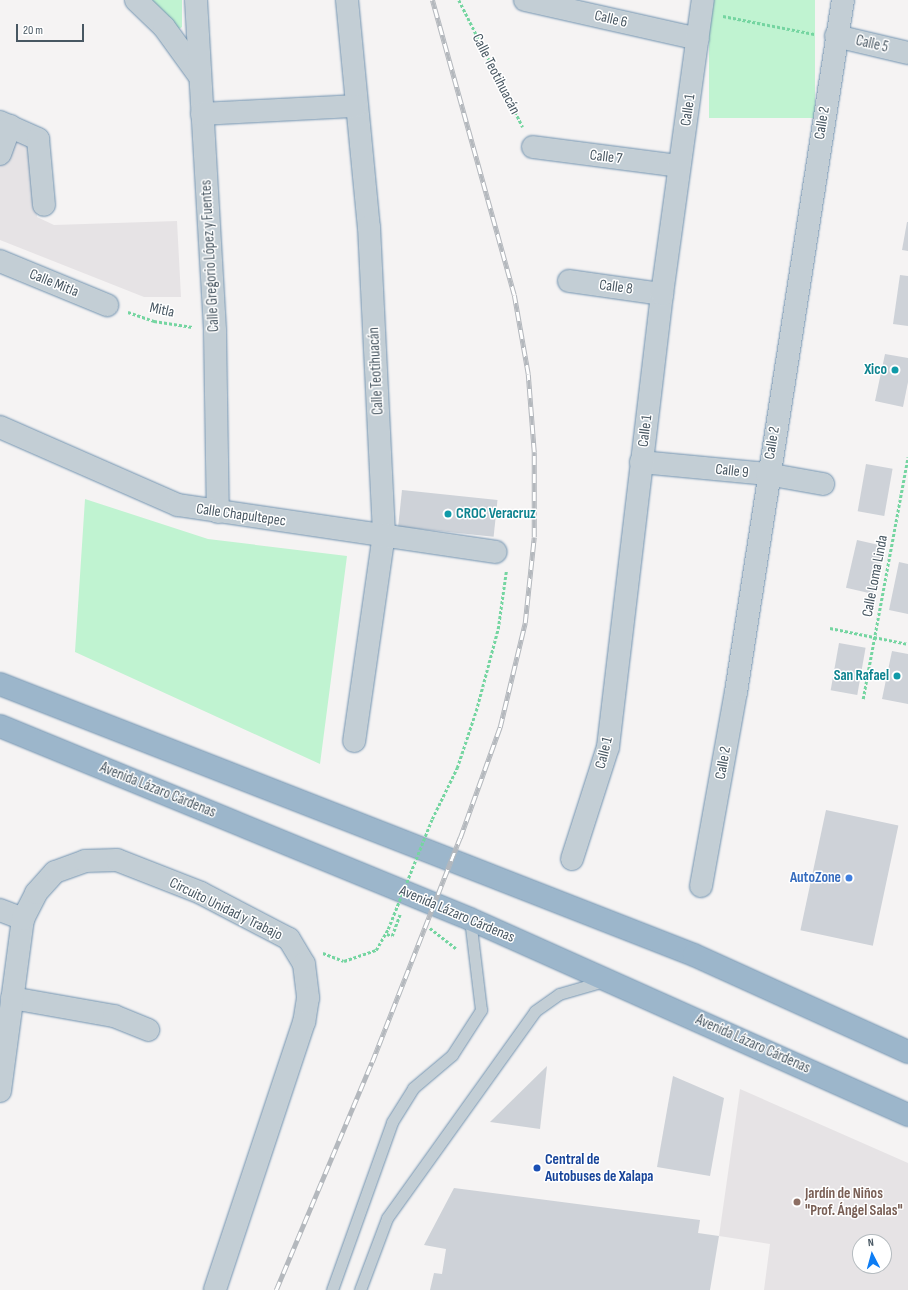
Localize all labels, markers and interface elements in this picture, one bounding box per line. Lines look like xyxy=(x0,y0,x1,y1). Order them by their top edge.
street label: Calle 6 xyxy=(593,6,629,32)
scale bar xyxy=(18,16,86,42)
text: 20 m xyxy=(23,23,43,38)
street label: Calle Teotihuacán xyxy=(468,31,524,117)
street label: Calle 5 xyxy=(854,32,890,56)
street label: Calle 1 xyxy=(677,93,699,127)
street label: Calle 2 xyxy=(811,105,833,141)
street label: Calle 7 xyxy=(589,146,623,168)
street label: Calle Gregorio López y Fuentes xyxy=(197,179,223,333)
street label: Calle Mitla xyxy=(27,265,81,301)
street label: Calle 8 xyxy=(598,276,634,298)
street label: Mitla xyxy=(148,299,176,321)
street label: Calle Teotihuacán xyxy=(365,327,387,415)
place label: Xico xyxy=(864,361,887,379)
marker: Xico xyxy=(890,365,900,375)
street label: Calle 1 xyxy=(634,414,656,448)
street label: Calle 2 xyxy=(761,425,783,461)
street label: Calle 9 xyxy=(714,460,750,482)
street label: Calle Chapultepec xyxy=(195,500,287,530)
place label: CROC Veracruz xyxy=(456,505,536,523)
marker: CROC Veracruz xyxy=(443,509,453,519)
street label: Calle Loma Linda xyxy=(858,534,892,618)
place label: San Rafael xyxy=(834,667,889,685)
marker: San Rafael xyxy=(892,671,902,681)
street label: Calle 1 xyxy=(591,735,617,771)
street label: Calle 2 xyxy=(711,745,735,781)
street label: Avenida Lázaro Cárdenas xyxy=(97,759,219,821)
place label: AutoZone xyxy=(790,869,841,887)
marker: AutoZone xyxy=(844,873,854,883)
street label: Circuito Unidad y Trabajo xyxy=(167,874,285,944)
street label: Avenida Lázaro Cárdenas xyxy=(397,882,517,946)
street label: Avenida Lázaro Cárdenas xyxy=(693,1011,813,1077)
place label: Central de Autobuses de Xalapa xyxy=(545,1150,653,1185)
marker: Central de Autobuses de Xalapa xyxy=(532,1163,542,1173)
place label: Jardín de Niños "Prof. Ángel Salas" xyxy=(805,1184,903,1219)
marker: Jardín de Niños "Prof. Ángel Salas" xyxy=(792,1197,802,1207)
north arrow xyxy=(852,1234,892,1274)
text: N xyxy=(867,1236,874,1249)

